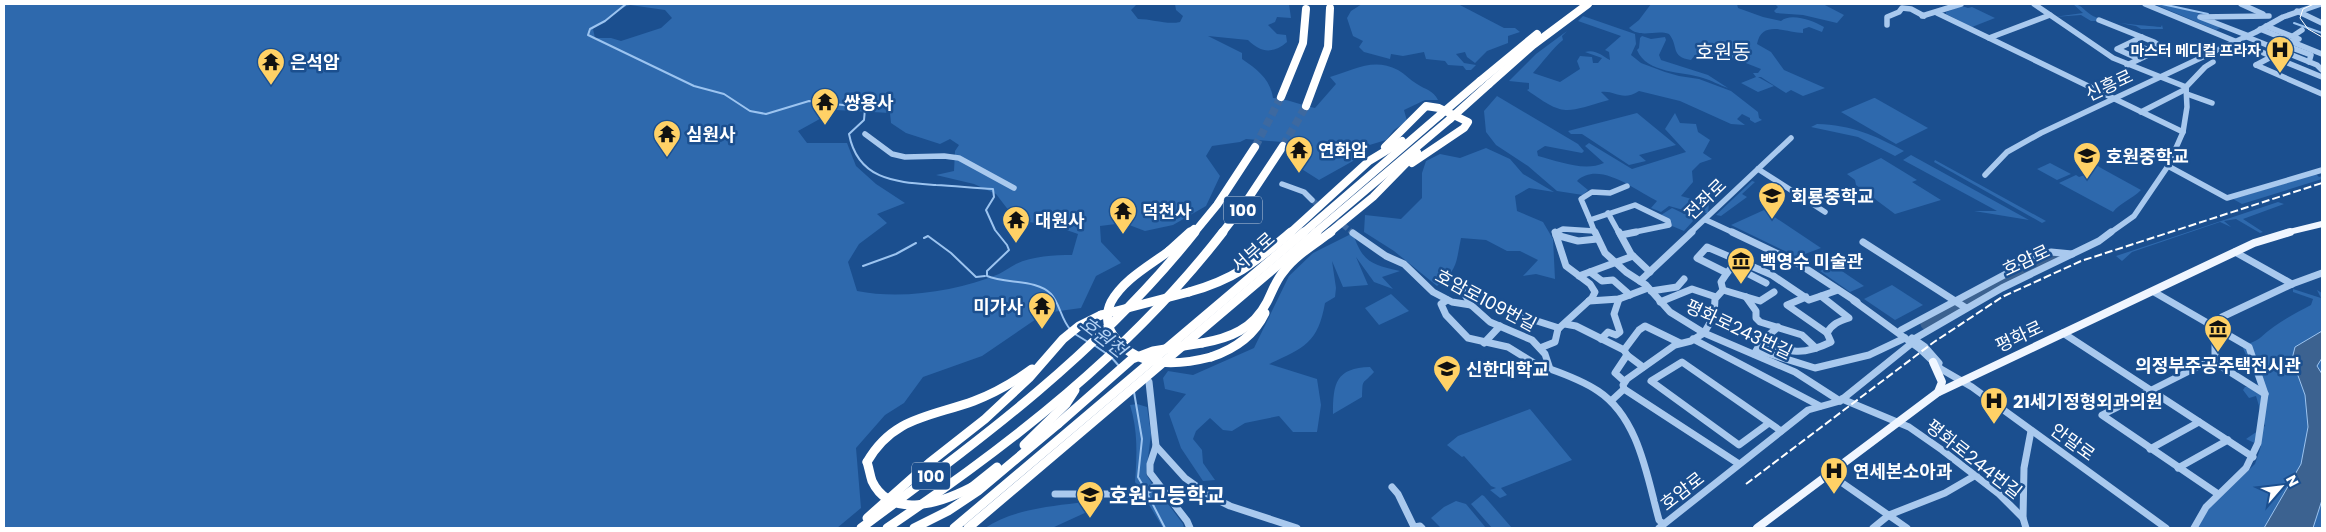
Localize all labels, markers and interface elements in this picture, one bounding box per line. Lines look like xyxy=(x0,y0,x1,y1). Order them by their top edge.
hospital icon: 마스터 메디컬 프라자 xyxy=(2265,35,2295,74)
district label: 호원동 xyxy=(1695,38,1751,66)
place label: 마스터 메디컬 프라자 xyxy=(2130,40,2261,61)
temple icon: 은석암 xyxy=(256,47,286,86)
place label: 은석암 xyxy=(290,50,340,75)
street label: 신흥로 xyxy=(2081,63,2137,107)
temple icon: 쌍용사 xyxy=(810,87,840,126)
place label: 쌍용사 xyxy=(844,90,894,115)
temple icon: 심원사 xyxy=(652,119,682,158)
place label: 심원사 xyxy=(686,122,736,147)
temple icon: 연화암 xyxy=(1284,135,1314,174)
place label: 연화암 xyxy=(1318,138,1368,163)
school or university icon: 호원중학교 xyxy=(2072,141,2102,180)
place label: 호원중학교 xyxy=(2106,144,2189,169)
street label: 전좌로 xyxy=(1678,173,1732,225)
school or university icon: 회룡중학교 xyxy=(1757,181,1787,220)
place label: 회룡중학교 xyxy=(1791,184,1874,209)
temple icon: 덕천사 xyxy=(1108,196,1138,235)
road number: 100 xyxy=(1224,196,1262,224)
place label: 덕천사 xyxy=(1142,199,1192,224)
temple icon: 대원사 xyxy=(1001,205,1031,244)
place label: 대원사 xyxy=(1035,208,1085,233)
street label: 서부로 xyxy=(1226,226,1280,278)
street label: 호암로 xyxy=(1998,238,2054,282)
museum icon: 백영수 미술관 xyxy=(1726,246,1756,285)
place label: 백영수 미술관 xyxy=(1760,249,1864,274)
street label: 호암로109번길 xyxy=(1431,263,1541,337)
temple icon: 미가사 xyxy=(1027,291,1057,330)
street label: 평화로243번길 xyxy=(1682,293,1796,365)
place label: 미가사 xyxy=(973,294,1023,319)
water label: 호원천 xyxy=(1074,310,1133,365)
street label: 평화로 xyxy=(1991,314,2047,358)
museum icon: 의정부주공주택전시관 xyxy=(2203,314,2233,353)
place label: 의정부주공주택전시관 xyxy=(2135,353,2301,378)
school or university icon: 신한대학교 xyxy=(1432,354,1462,393)
place label: 신한대학교 xyxy=(1466,357,1549,382)
hospital icon: 21세기정형외과의원 xyxy=(1979,386,2009,425)
place label: 21세기정형외과의원 xyxy=(2013,389,2163,414)
street label: 평화로244번길 xyxy=(1921,414,2027,504)
street label: 안말로 xyxy=(2046,417,2100,467)
hospital icon: 연세본소아과 xyxy=(1819,456,1849,495)
place label: 연세본소아과 xyxy=(1853,459,1953,484)
road number: 100 xyxy=(912,462,950,490)
north arrow xyxy=(2256,462,2306,512)
street label: 호암로 xyxy=(1655,466,1709,516)
text: N xyxy=(2281,472,2304,490)
school or university icon: 호원고등학교 xyxy=(1075,480,1105,519)
place label: 호원고등학교 xyxy=(1109,481,1225,510)

